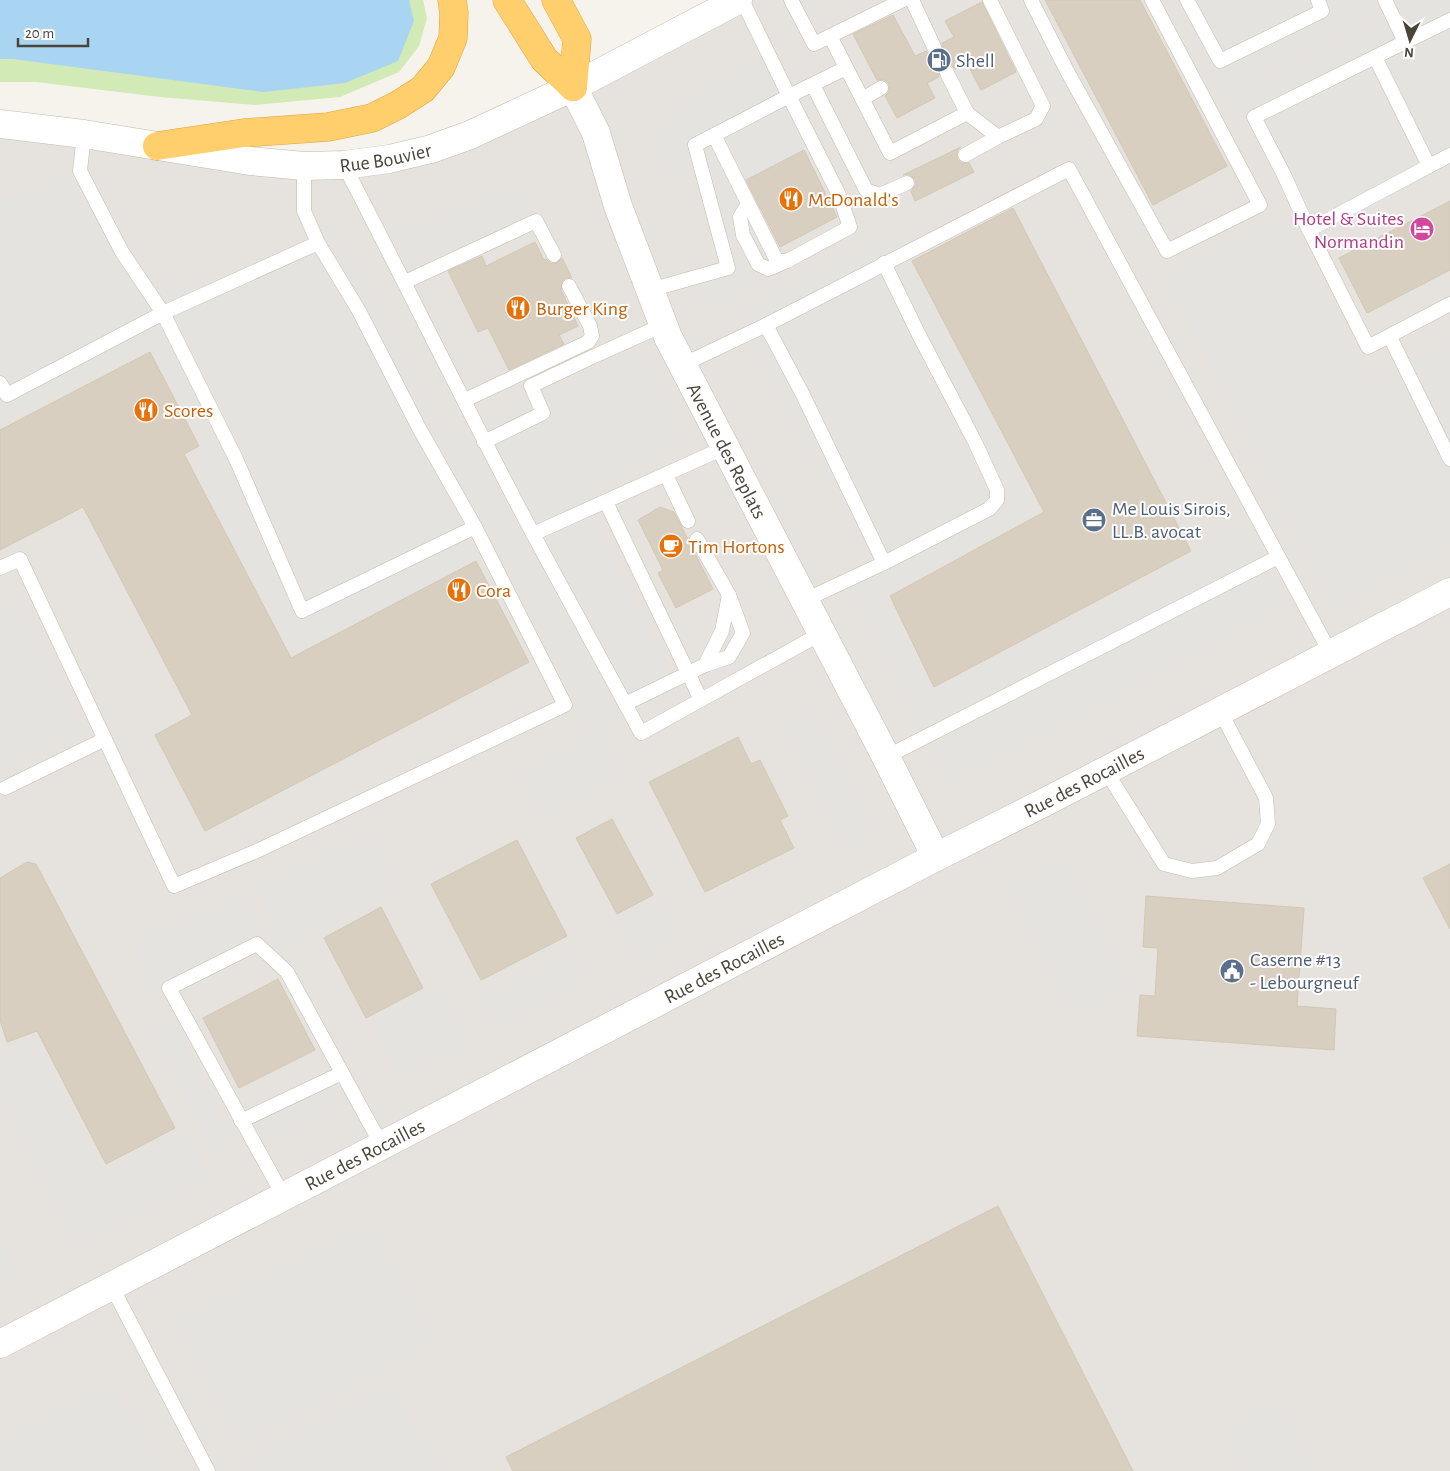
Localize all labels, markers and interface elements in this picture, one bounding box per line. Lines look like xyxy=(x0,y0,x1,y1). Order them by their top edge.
scale bar xyxy=(18,15,88,47)
north arrow xyxy=(1385,15,1435,65)
text: 20 m xyxy=(25,26,54,41)
text: N xyxy=(1403,45,1414,59)
fuel station icon: Shell xyxy=(926,47,952,73)
place label: Shell xyxy=(956,51,995,71)
street label: Rue Bouvier xyxy=(338,140,434,176)
restaurant icon: McDonald's xyxy=(778,186,804,212)
place label: McDonald's xyxy=(808,190,899,210)
place label: Hotel & Suites Normandin xyxy=(1293,209,1404,252)
hotel icon: Hotel & Suites Normandin xyxy=(1409,216,1435,242)
restaurant icon: Burger King xyxy=(505,295,531,321)
place label: Burger King xyxy=(536,299,628,319)
street label: Avenue des Replats xyxy=(683,380,770,522)
restaurant icon: Scores xyxy=(133,397,159,423)
place label: Scores xyxy=(164,401,213,421)
place label: Me Louis Sirois, LL.B. avocat xyxy=(1112,499,1231,542)
office icon: Me Louis Sirois, LL.B. avocat xyxy=(1081,507,1107,533)
cafe icon: Tim Hortons xyxy=(658,533,684,559)
place label: Tim Hortons xyxy=(688,537,785,557)
restaurant icon: Cora xyxy=(446,577,472,603)
place label: Cora xyxy=(476,581,511,601)
street label: Rue des Rocailles xyxy=(1021,743,1148,822)
street label: Rue des Rocailles xyxy=(661,929,788,1008)
place label: Caserne #13 - Lebourgneuf xyxy=(1250,950,1360,993)
public building icon: Caserne #13 - Lebourgneuf xyxy=(1219,958,1245,984)
street label: Rue des Rocailles xyxy=(302,1116,428,1195)

